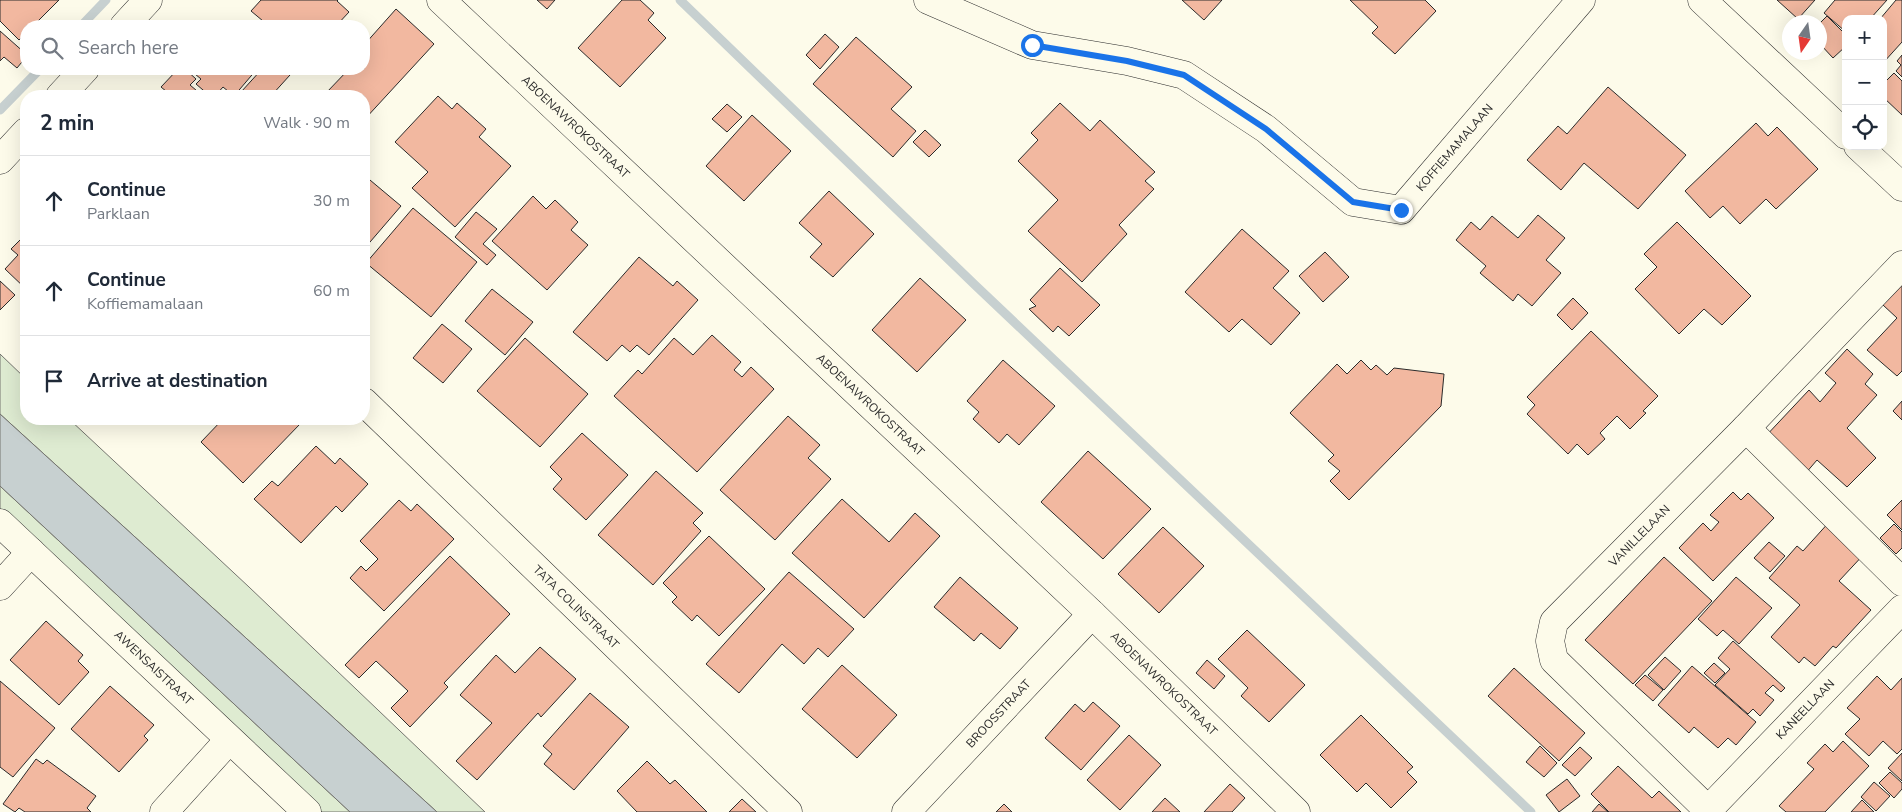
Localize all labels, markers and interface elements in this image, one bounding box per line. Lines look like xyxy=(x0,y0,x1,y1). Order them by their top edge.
north arrow xyxy=(1782,15,1827,60)
map controls xyxy=(1842,15,1887,150)
button: + xyxy=(1842,15,1887,60)
search box xyxy=(20,20,370,75)
icon: search xyxy=(38,34,66,62)
route start xyxy=(1021,34,1044,57)
text: Search here xyxy=(78,35,179,61)
button: − xyxy=(1842,60,1887,105)
street label: ABOENAWROKOSTRAAT xyxy=(518,72,634,182)
street label: KOFFIEMAMALAAN xyxy=(1413,100,1496,195)
button: locate xyxy=(1842,105,1887,150)
text: 2 min xyxy=(40,109,94,137)
text: Walk · 90 m xyxy=(263,112,350,134)
text: Continue xyxy=(87,177,166,203)
icon: ahead xyxy=(40,187,68,215)
text: 30 m xyxy=(313,190,350,212)
route end xyxy=(1390,199,1413,222)
text: Parklaan xyxy=(87,203,150,225)
text: Continue xyxy=(87,267,166,293)
icon: ahead xyxy=(40,277,68,305)
text: 60 m xyxy=(313,280,350,302)
text: Koffiemamalaan xyxy=(87,293,203,315)
street label: ABOENAWROKOSTRAAT xyxy=(813,350,928,460)
icon: arrive xyxy=(40,367,68,395)
text: Arrive at destination xyxy=(87,368,268,394)
street label: VANILLELAAN xyxy=(1604,501,1674,571)
street label: TATA COLINSTRAAT xyxy=(530,562,623,653)
street label: AWENSAISTRAAT xyxy=(111,627,197,709)
street label: ABOENAWROKOSTRAAT xyxy=(1107,628,1221,740)
street label: BROOSSTRAAT xyxy=(962,675,1035,751)
street label: KANEELLAAN xyxy=(1772,676,1838,743)

